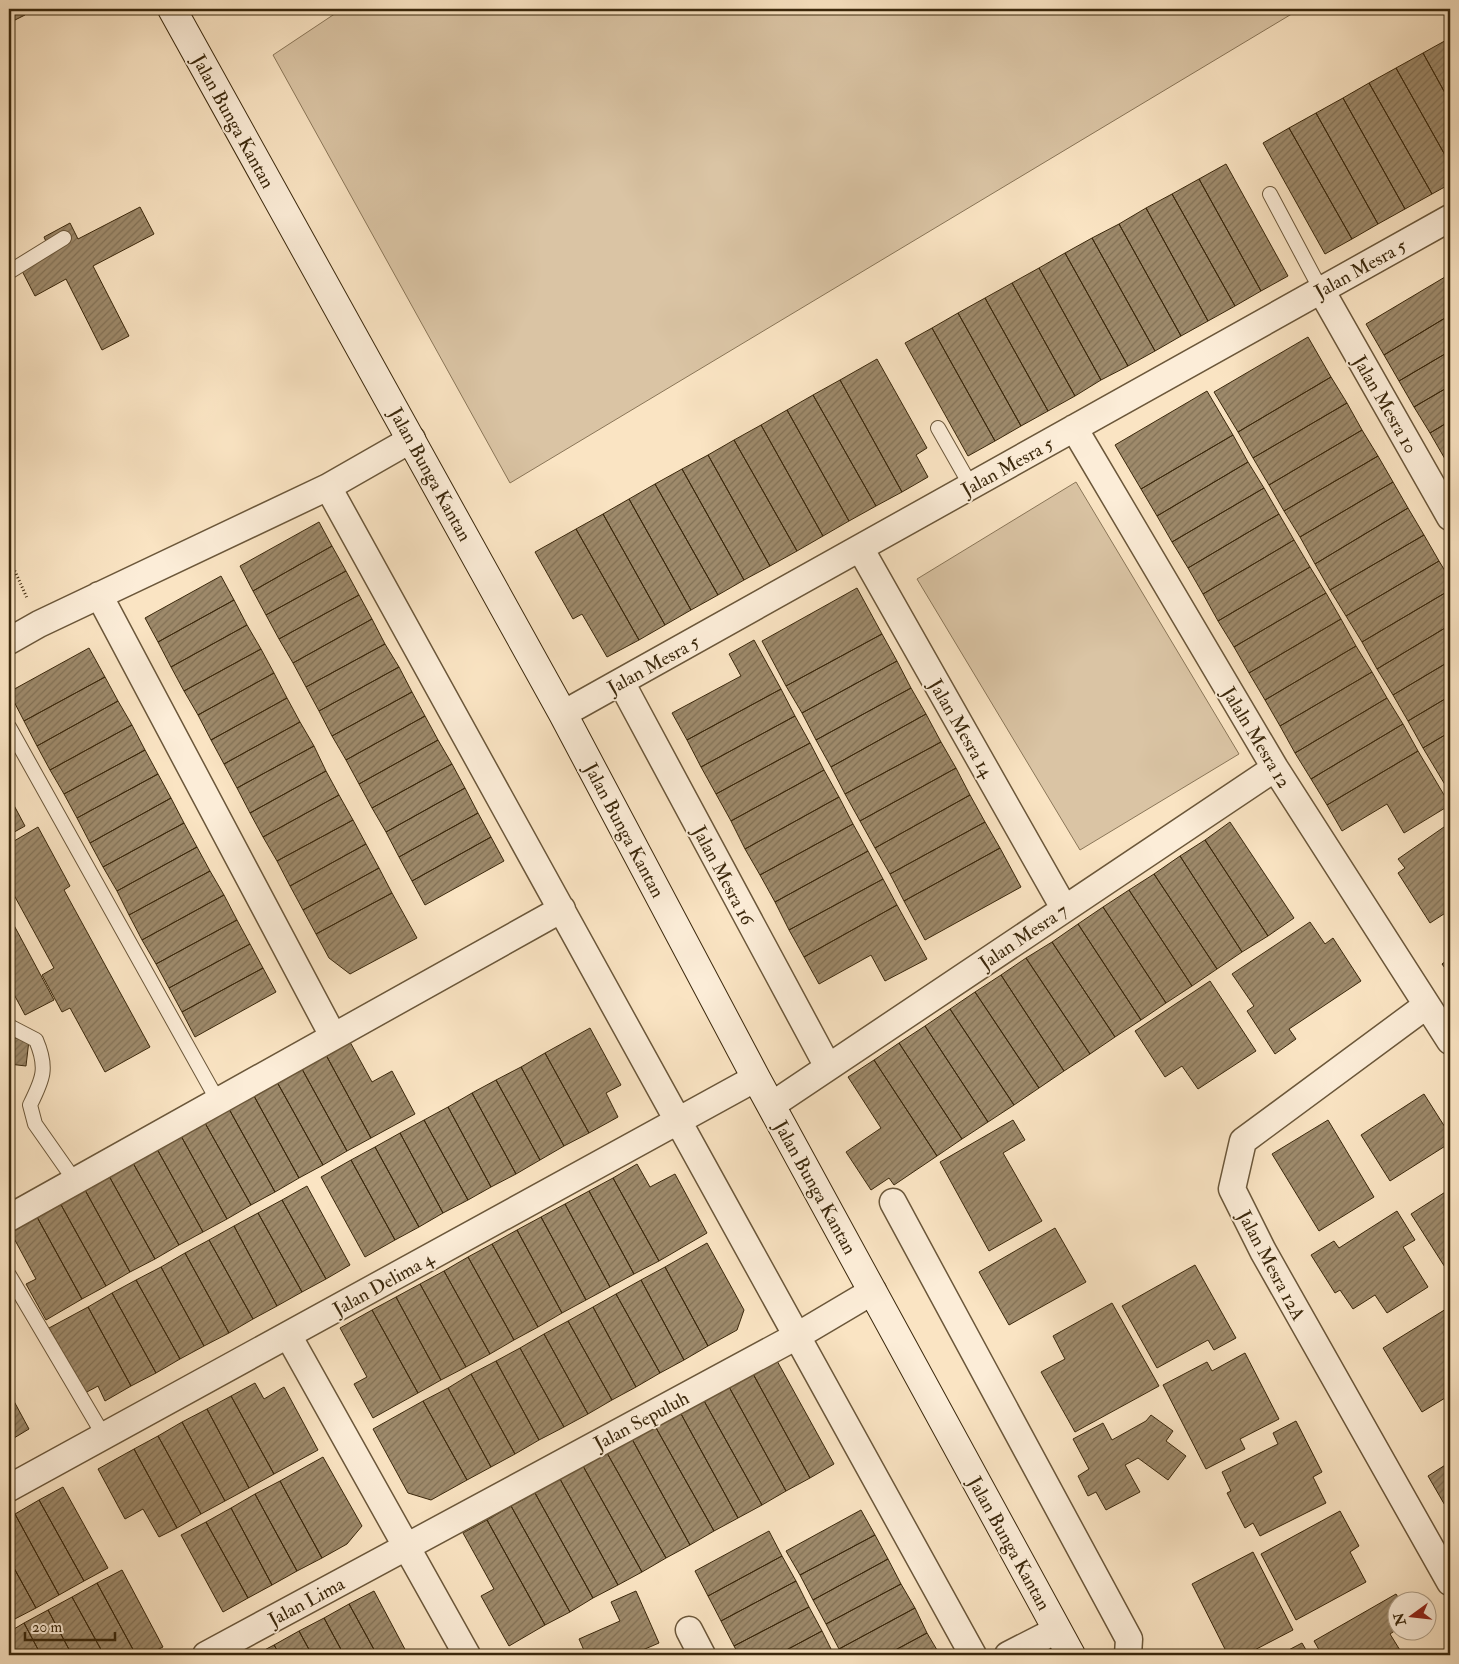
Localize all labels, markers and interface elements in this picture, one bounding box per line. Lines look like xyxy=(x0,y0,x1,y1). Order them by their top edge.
street label: Jalan Bunga Kantan xyxy=(186,49,280,193)
street label: Jalan Mesra 5 xyxy=(1309,234,1411,304)
street label: Jalan Mesra 10 xyxy=(1347,350,1423,458)
street label: Jalan Bunga Kantan xyxy=(383,402,477,546)
street label: Jalan Mesra 5 xyxy=(956,432,1058,502)
street label: Jalan Mesra 5 xyxy=(602,630,704,700)
street label: Jalan Mesra 14 xyxy=(923,674,999,783)
street label: Jalaln Mesra 12 xyxy=(1216,682,1296,793)
street label: Jalan Bunga Kantan xyxy=(578,758,670,902)
street label: Jalan Mesra 16 xyxy=(686,821,760,931)
street label: Jalan Mesra 7 xyxy=(974,898,1073,976)
street label: Jalan Bunga Kantan xyxy=(768,1115,862,1259)
street label: Jalan Mesra 12A xyxy=(1232,1205,1310,1325)
street label: Jalan Delima 4 xyxy=(328,1246,439,1322)
street label: Jalan Sepuluh xyxy=(589,1386,694,1457)
street label: Jalan Bunga Kantan xyxy=(962,1471,1056,1615)
street label: Jalan Lima xyxy=(263,1572,349,1632)
north arrow xyxy=(1386,1592,1436,1642)
scale bar xyxy=(25,1609,115,1641)
text: N xyxy=(1390,1611,1410,1628)
text: 20 m xyxy=(32,1618,62,1637)

